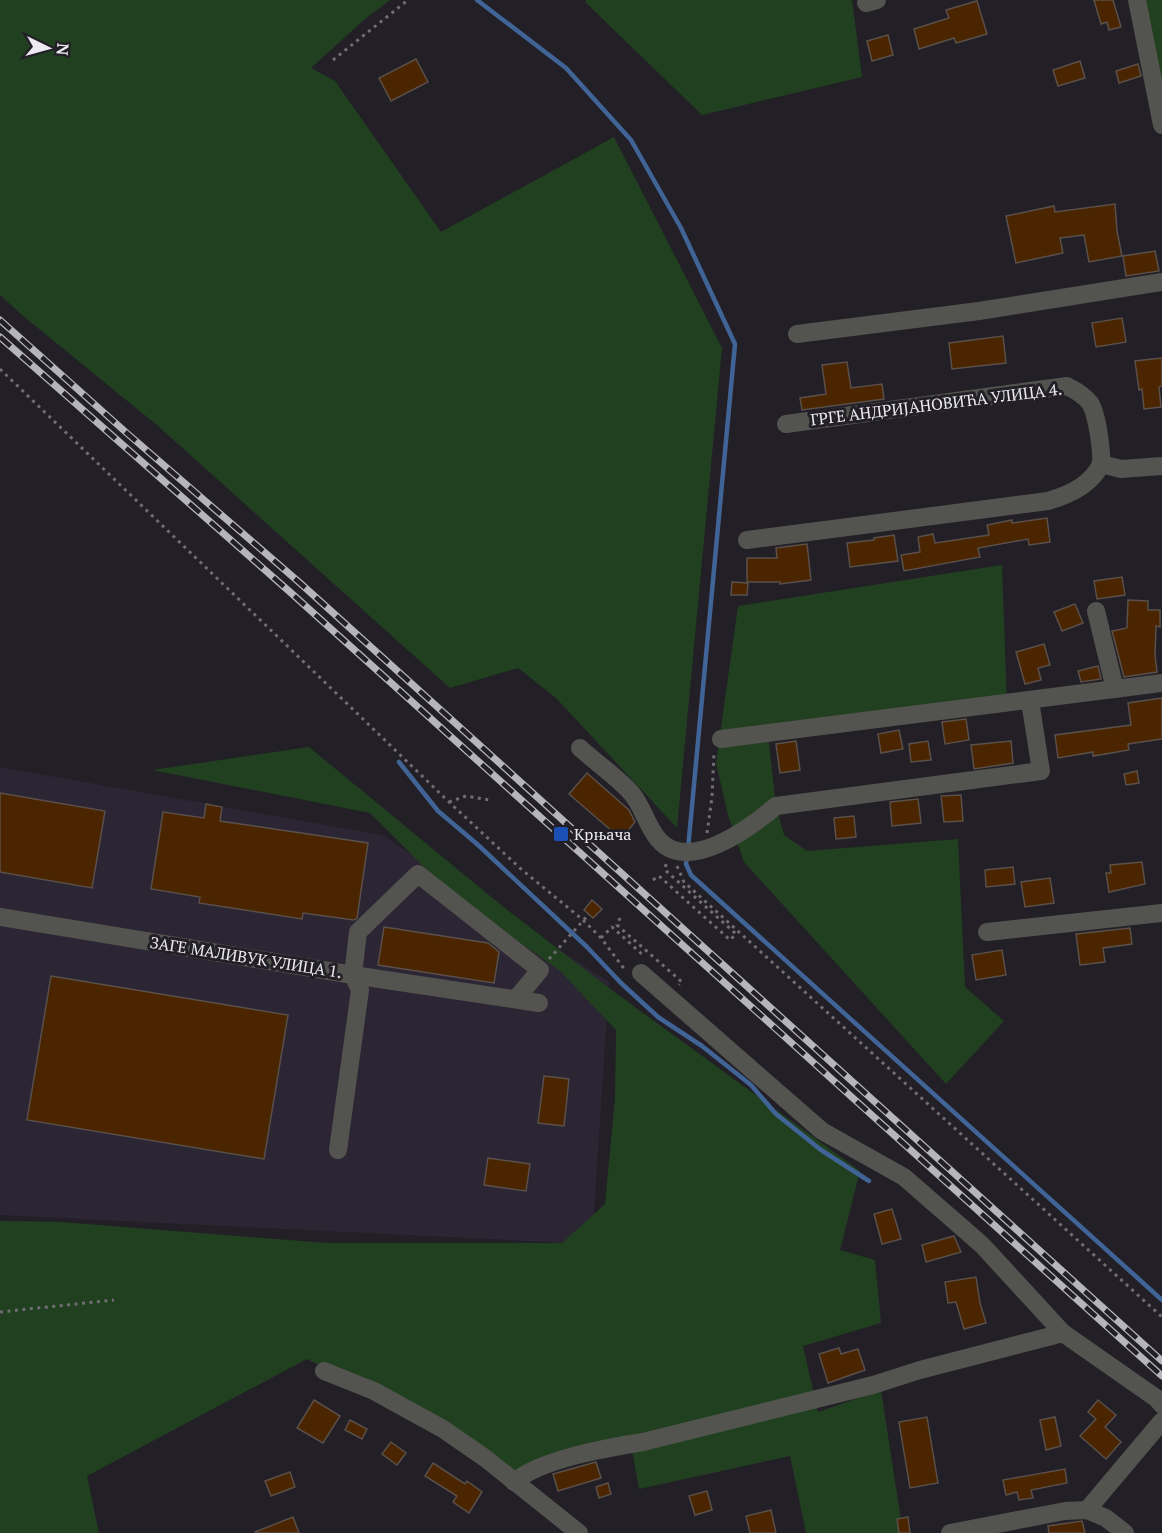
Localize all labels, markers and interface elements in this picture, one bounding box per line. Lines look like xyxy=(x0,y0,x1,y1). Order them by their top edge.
north arrow xyxy=(18,18,78,78)
text: N xyxy=(51,42,74,56)
street label: ГРГЕ АНДРИЈАНОВИЋА УЛИЦА 4. xyxy=(809,378,1063,430)
place label: Крњача xyxy=(574,823,631,845)
marker: Крњача xyxy=(552,825,570,843)
street label: ЗАГЕ МАЛИВУК УЛИЦА 1. xyxy=(149,931,343,983)

